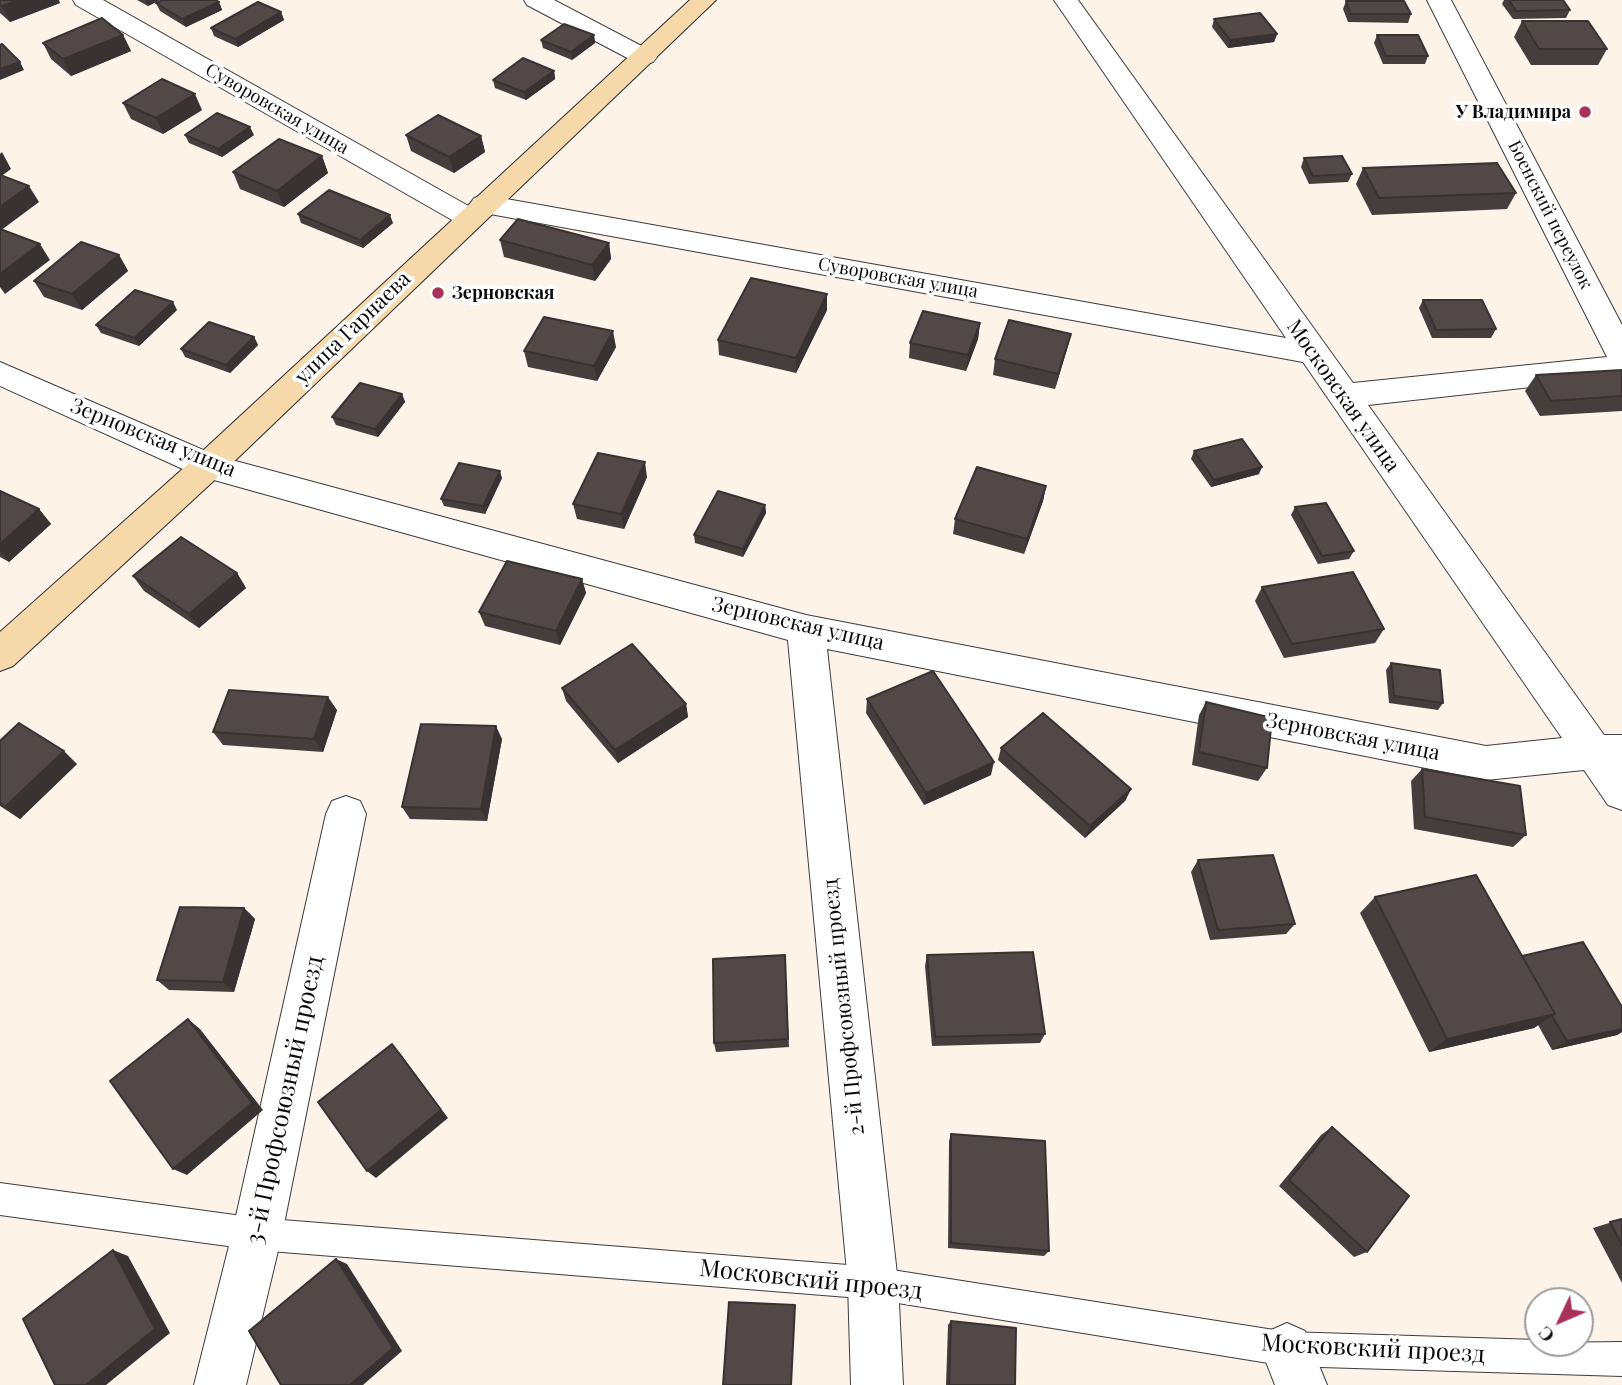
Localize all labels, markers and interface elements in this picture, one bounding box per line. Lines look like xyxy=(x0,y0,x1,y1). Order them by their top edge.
street label: Суворовская улица xyxy=(201,59,353,159)
place label: У Владимира xyxy=(1456,101,1571,123)
marker: У Владимира xyxy=(1577,104,1593,120)
street label: Боенский переулок xyxy=(1503,137,1597,293)
street label: Суворовская улица xyxy=(816,253,980,303)
street label: улица Гарнаева xyxy=(290,266,416,390)
place label: Зерновская xyxy=(452,282,554,304)
marker: Зерновская xyxy=(430,285,446,301)
street label: Московская улица xyxy=(1281,315,1405,477)
street label: Зерновская улица xyxy=(67,393,239,483)
street label: Зерновская улица xyxy=(709,592,887,656)
street label: Зерновская улица xyxy=(1264,708,1442,766)
street label: 2-й Профсоюзный проезд xyxy=(818,877,870,1137)
street label: 3-й Профсоюзный проезд xyxy=(240,953,330,1247)
street label: Московский проезд xyxy=(698,1254,924,1306)
north arrow xyxy=(1524,1287,1594,1357)
text: С xyxy=(1531,1321,1559,1349)
street label: Московский проезд xyxy=(1260,1329,1486,1369)

